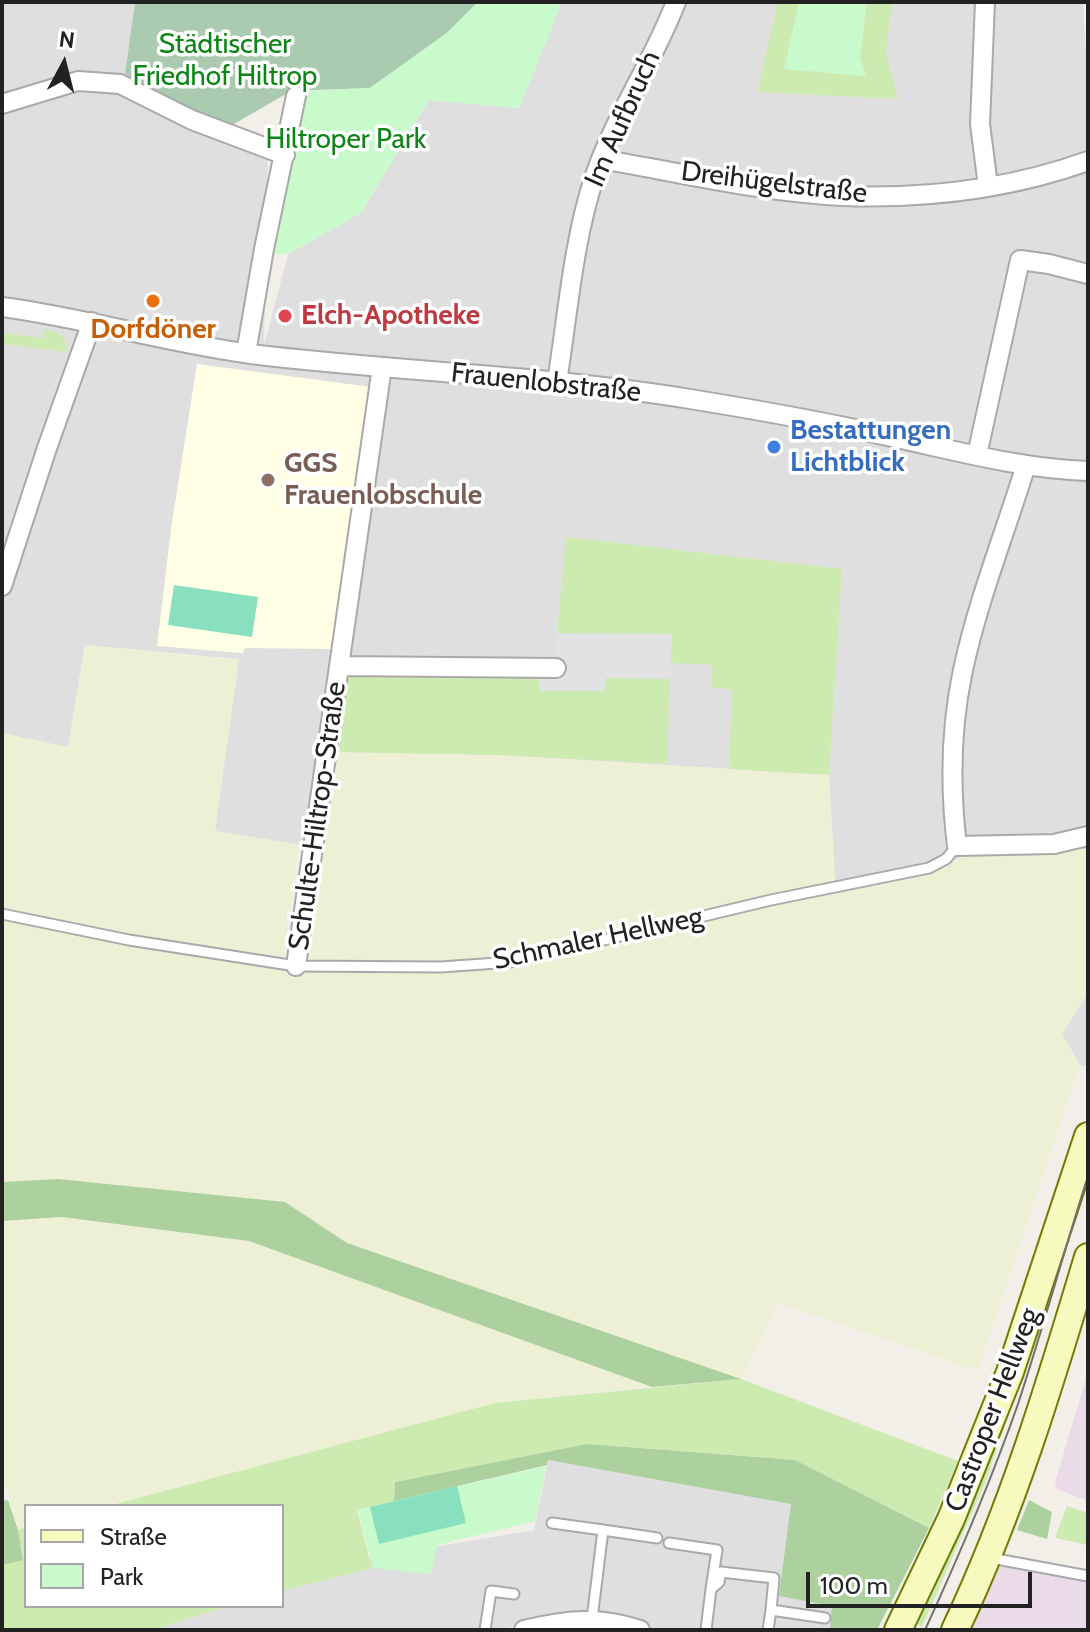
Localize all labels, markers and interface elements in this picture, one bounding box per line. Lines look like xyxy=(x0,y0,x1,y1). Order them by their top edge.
north arrow xyxy=(24,24,104,104)
text: N xyxy=(58,25,76,54)
park label: Städtischer Friedhof Hiltrop xyxy=(133,28,317,94)
street label: Im Aufbruch xyxy=(578,46,668,192)
park label: Hiltroper Park xyxy=(266,123,426,157)
street label: Dreihügelstraße xyxy=(679,155,869,211)
marker: Dorfdöner xyxy=(144,292,162,310)
place label: Elch-Apotheke xyxy=(301,299,480,333)
marker: Elch-Apotheke xyxy=(276,307,294,325)
place label: Dorfdöner xyxy=(90,313,216,347)
street label: Frauenlobstraße xyxy=(449,356,643,410)
place label: Bestattungen Lichtblick xyxy=(790,414,951,480)
marker: Bestattungen Lichtblick xyxy=(765,438,783,456)
place label: GGS Frauenlobschule xyxy=(284,447,482,513)
marker: GGS Frauenlobschule xyxy=(259,471,277,489)
street label: Schulte-Hiltrop-Straße xyxy=(283,679,353,953)
street label: Schmaler Hellweg xyxy=(490,900,706,978)
street label: Castroper Hellweg xyxy=(939,1303,1047,1517)
legend xyxy=(24,1504,284,1608)
text: Straße xyxy=(100,1522,167,1551)
scale bar xyxy=(810,1556,1036,1606)
text: Park xyxy=(100,1562,143,1591)
text: 100 m xyxy=(820,1571,888,1600)

